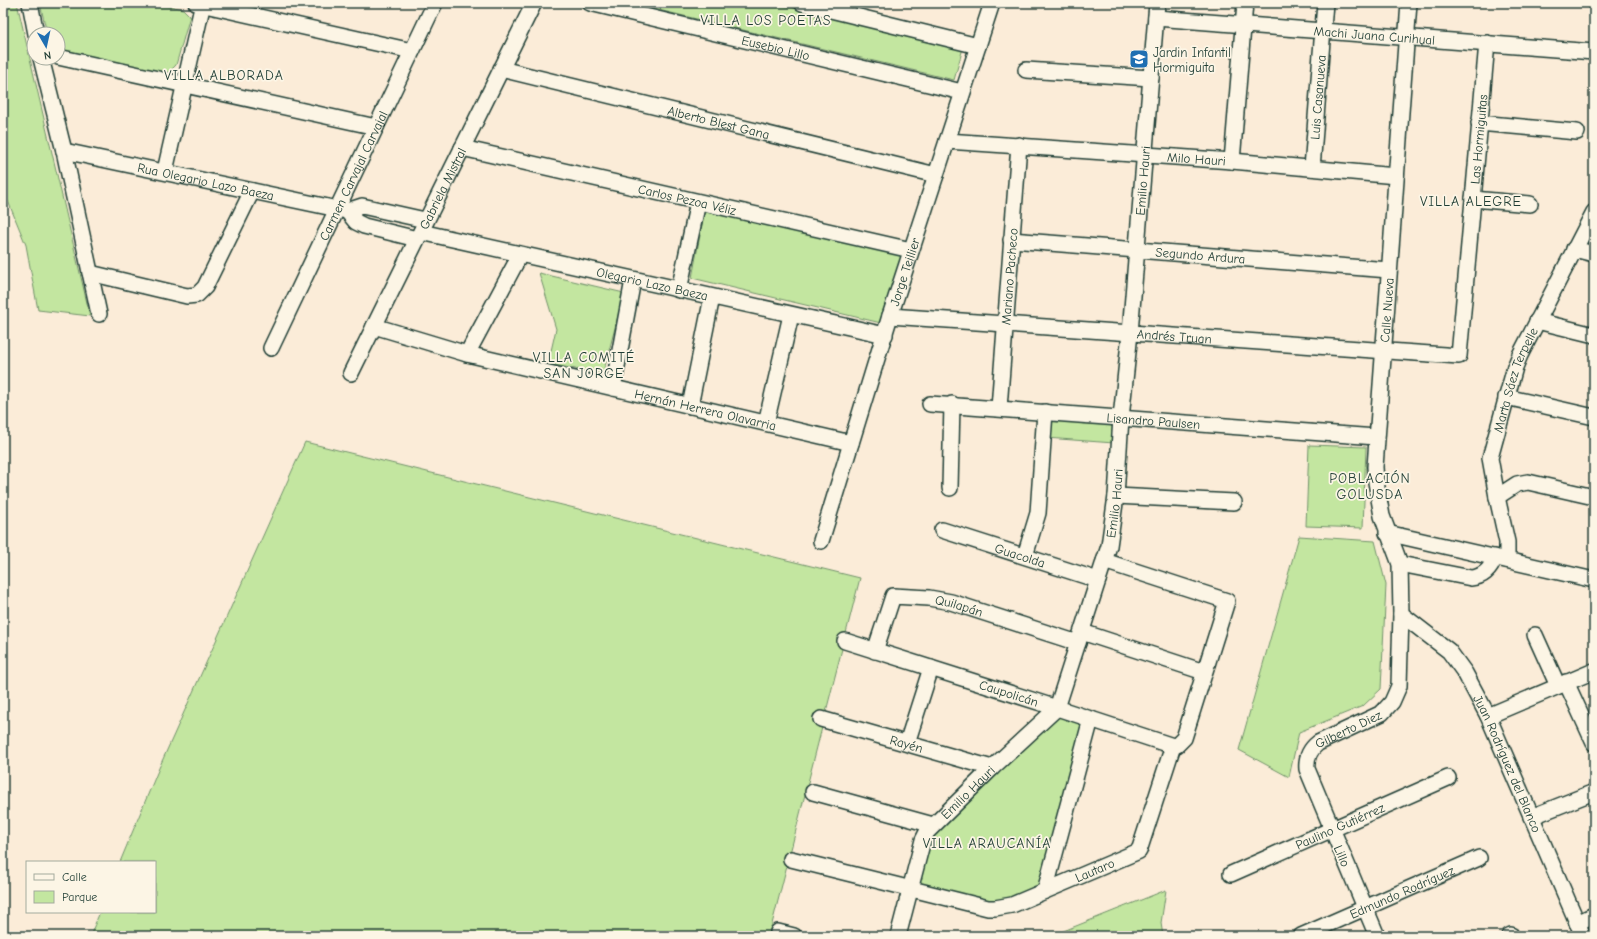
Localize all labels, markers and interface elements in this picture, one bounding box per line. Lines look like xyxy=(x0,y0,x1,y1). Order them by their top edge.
district label: VILLA LOS POETAS xyxy=(700,12,832,29)
street label: Machi Juana Curihual xyxy=(1313,23,1436,47)
north arrow xyxy=(26,26,66,66)
street label: Eusebio Lillo xyxy=(740,32,811,63)
place label: Jardin Infantil Hormiguita xyxy=(1153,45,1231,75)
text: N xyxy=(43,48,52,62)
school or university icon: Jardin Infantil Hormiguita xyxy=(1128,48,1150,70)
street label: Luis Casanueva xyxy=(1307,54,1328,140)
district label: VILLA ALBORADA xyxy=(164,67,284,84)
street label: Las Hormiguitas xyxy=(1467,94,1490,185)
street label: Alberto Blest Gana xyxy=(666,102,771,142)
street label: Carmen Carvajal Carvajal xyxy=(316,108,390,243)
street label: Gabriela Mistral xyxy=(416,145,469,232)
street label: Emilio Hauri xyxy=(1132,145,1153,216)
street label: Milo Hauri xyxy=(1167,149,1226,168)
street label: Rua Olegario Lazo Baeza xyxy=(136,159,275,203)
street label: Carlos Pezoa Véliz xyxy=(637,181,738,218)
district label: VILLA ALEGRE xyxy=(1420,193,1522,210)
street label: Mariano Pacheco xyxy=(998,227,1020,325)
street label: Jorge Teillier xyxy=(886,235,923,308)
street label: Segundo Ardura xyxy=(1155,244,1246,266)
street label: Olegario Lazo Baeza xyxy=(595,264,709,303)
street label: Calle Nueva xyxy=(1377,277,1396,343)
street label: Marta Sáez Terpelle xyxy=(1490,324,1541,434)
street label: Andrés Truan xyxy=(1136,326,1212,346)
district label: VILLA COMITÉ SAN JORGE xyxy=(533,349,635,382)
street label: Hernán Herrera Olavarria xyxy=(633,386,778,433)
street label: Lisandro Paulsen xyxy=(1106,410,1201,431)
street label: Emilio Hauri xyxy=(1103,468,1125,539)
district label: POBLACIÓN GOLUSDA xyxy=(1329,470,1411,503)
street label: Guacolda xyxy=(993,540,1047,570)
street label: Quilapán xyxy=(934,592,985,619)
street label: Caupolicán xyxy=(978,676,1040,709)
street label: Juan Rodríguez del Blanco xyxy=(1470,692,1545,835)
street label: Gilberto Diez xyxy=(1313,707,1384,751)
street label: Rayén xyxy=(888,732,925,755)
street label: Emilio Hauri xyxy=(937,762,998,822)
street label: Paulino Gutiérrez xyxy=(1293,799,1387,852)
district label: VILLA ARAUCANÍA xyxy=(923,835,1051,852)
street label: Lillo xyxy=(1331,843,1353,869)
street label: Lautaro xyxy=(1073,855,1117,885)
legend xyxy=(26,861,156,913)
street label: Edmundo Rodríguez xyxy=(1347,862,1457,921)
text: Calle xyxy=(62,870,87,884)
text: Parque xyxy=(62,890,97,904)

